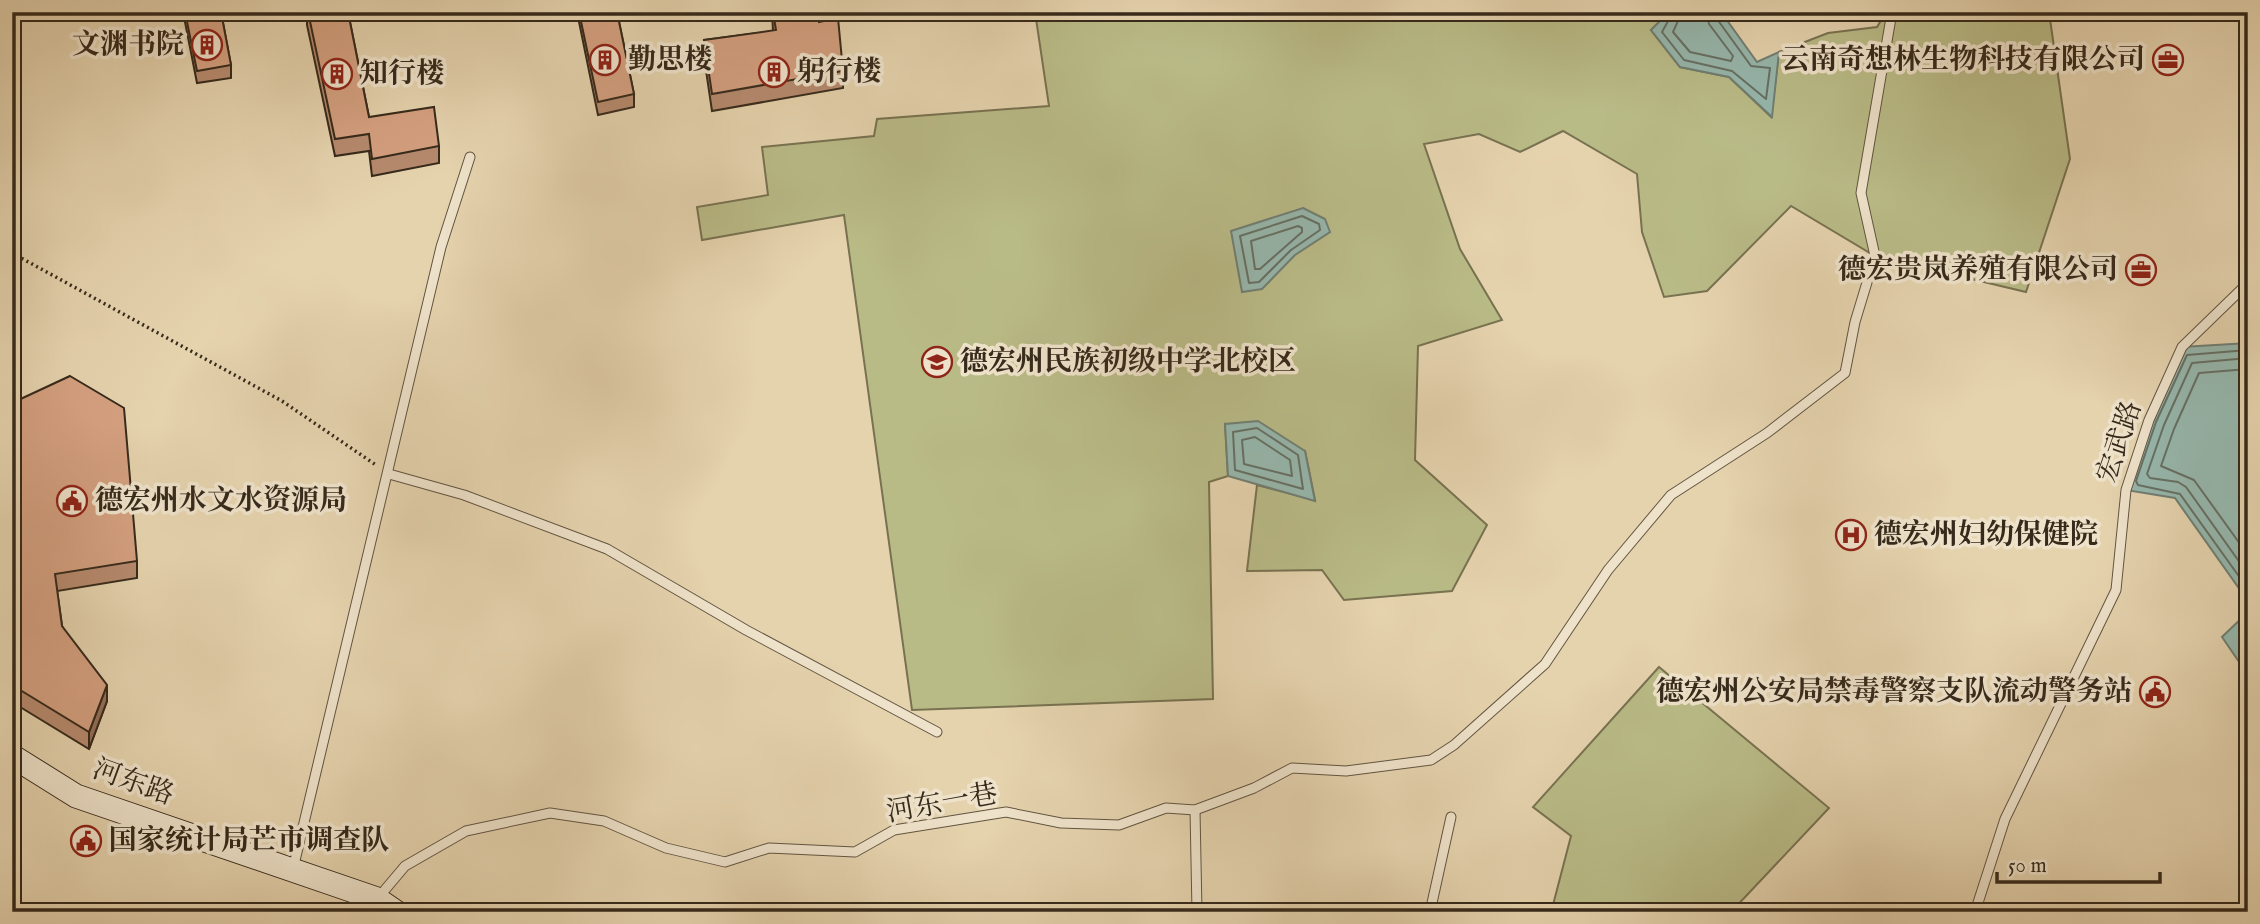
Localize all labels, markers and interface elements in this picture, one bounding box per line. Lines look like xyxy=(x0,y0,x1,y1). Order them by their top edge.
place label: 文渊书院 xyxy=(72,28,184,63)
building icon: 文渊书院 xyxy=(190,28,224,62)
building icon: 勤思楼 xyxy=(588,43,622,77)
place label: 勤思楼 xyxy=(628,43,712,78)
place label: 云南奇想林生物科技有限公司 xyxy=(1781,43,2145,78)
office icon: 云南奇想林生物科技有限公司 xyxy=(2151,43,2185,77)
building icon: 躬行楼 xyxy=(757,55,791,89)
place label: 躬行楼 xyxy=(797,55,881,90)
building icon: 知行楼 xyxy=(320,57,354,91)
place label: 知行楼 xyxy=(360,57,444,92)
place label: 德宏贵岚养殖有限公司 xyxy=(1838,253,2118,288)
office icon: 德宏贵岚养殖有限公司 xyxy=(2124,253,2158,287)
school or university icon: 德宏州民族初级中学北校区 xyxy=(920,345,954,379)
place label: 德宏州民族初级中学北校区 xyxy=(960,345,1296,380)
street label: 宏武路 xyxy=(2090,397,2150,487)
public building icon: 德宏州水文水资源局 xyxy=(55,484,89,518)
place label: 德宏州水文水资源局 xyxy=(95,484,347,519)
hospital icon: 德宏州妇幼保健院 xyxy=(1834,518,1868,552)
place label: 德宏州妇幼保健院 xyxy=(1874,518,2098,553)
place label: 德宏州公安局禁毒警察支队流动警务站 xyxy=(1656,675,2132,710)
public building icon: 德宏州公安局禁毒警察支队流动警务站 xyxy=(2138,675,2172,709)
street label: 河东路 xyxy=(88,752,178,814)
street label: 河东一巷 xyxy=(884,777,1000,831)
public building icon: 国家统计局芒市调查队 xyxy=(69,824,103,858)
place label: 国家统计局芒市调查队 xyxy=(109,824,389,859)
scale bar xyxy=(1997,840,2160,884)
text: 50 m xyxy=(2008,853,2047,880)

